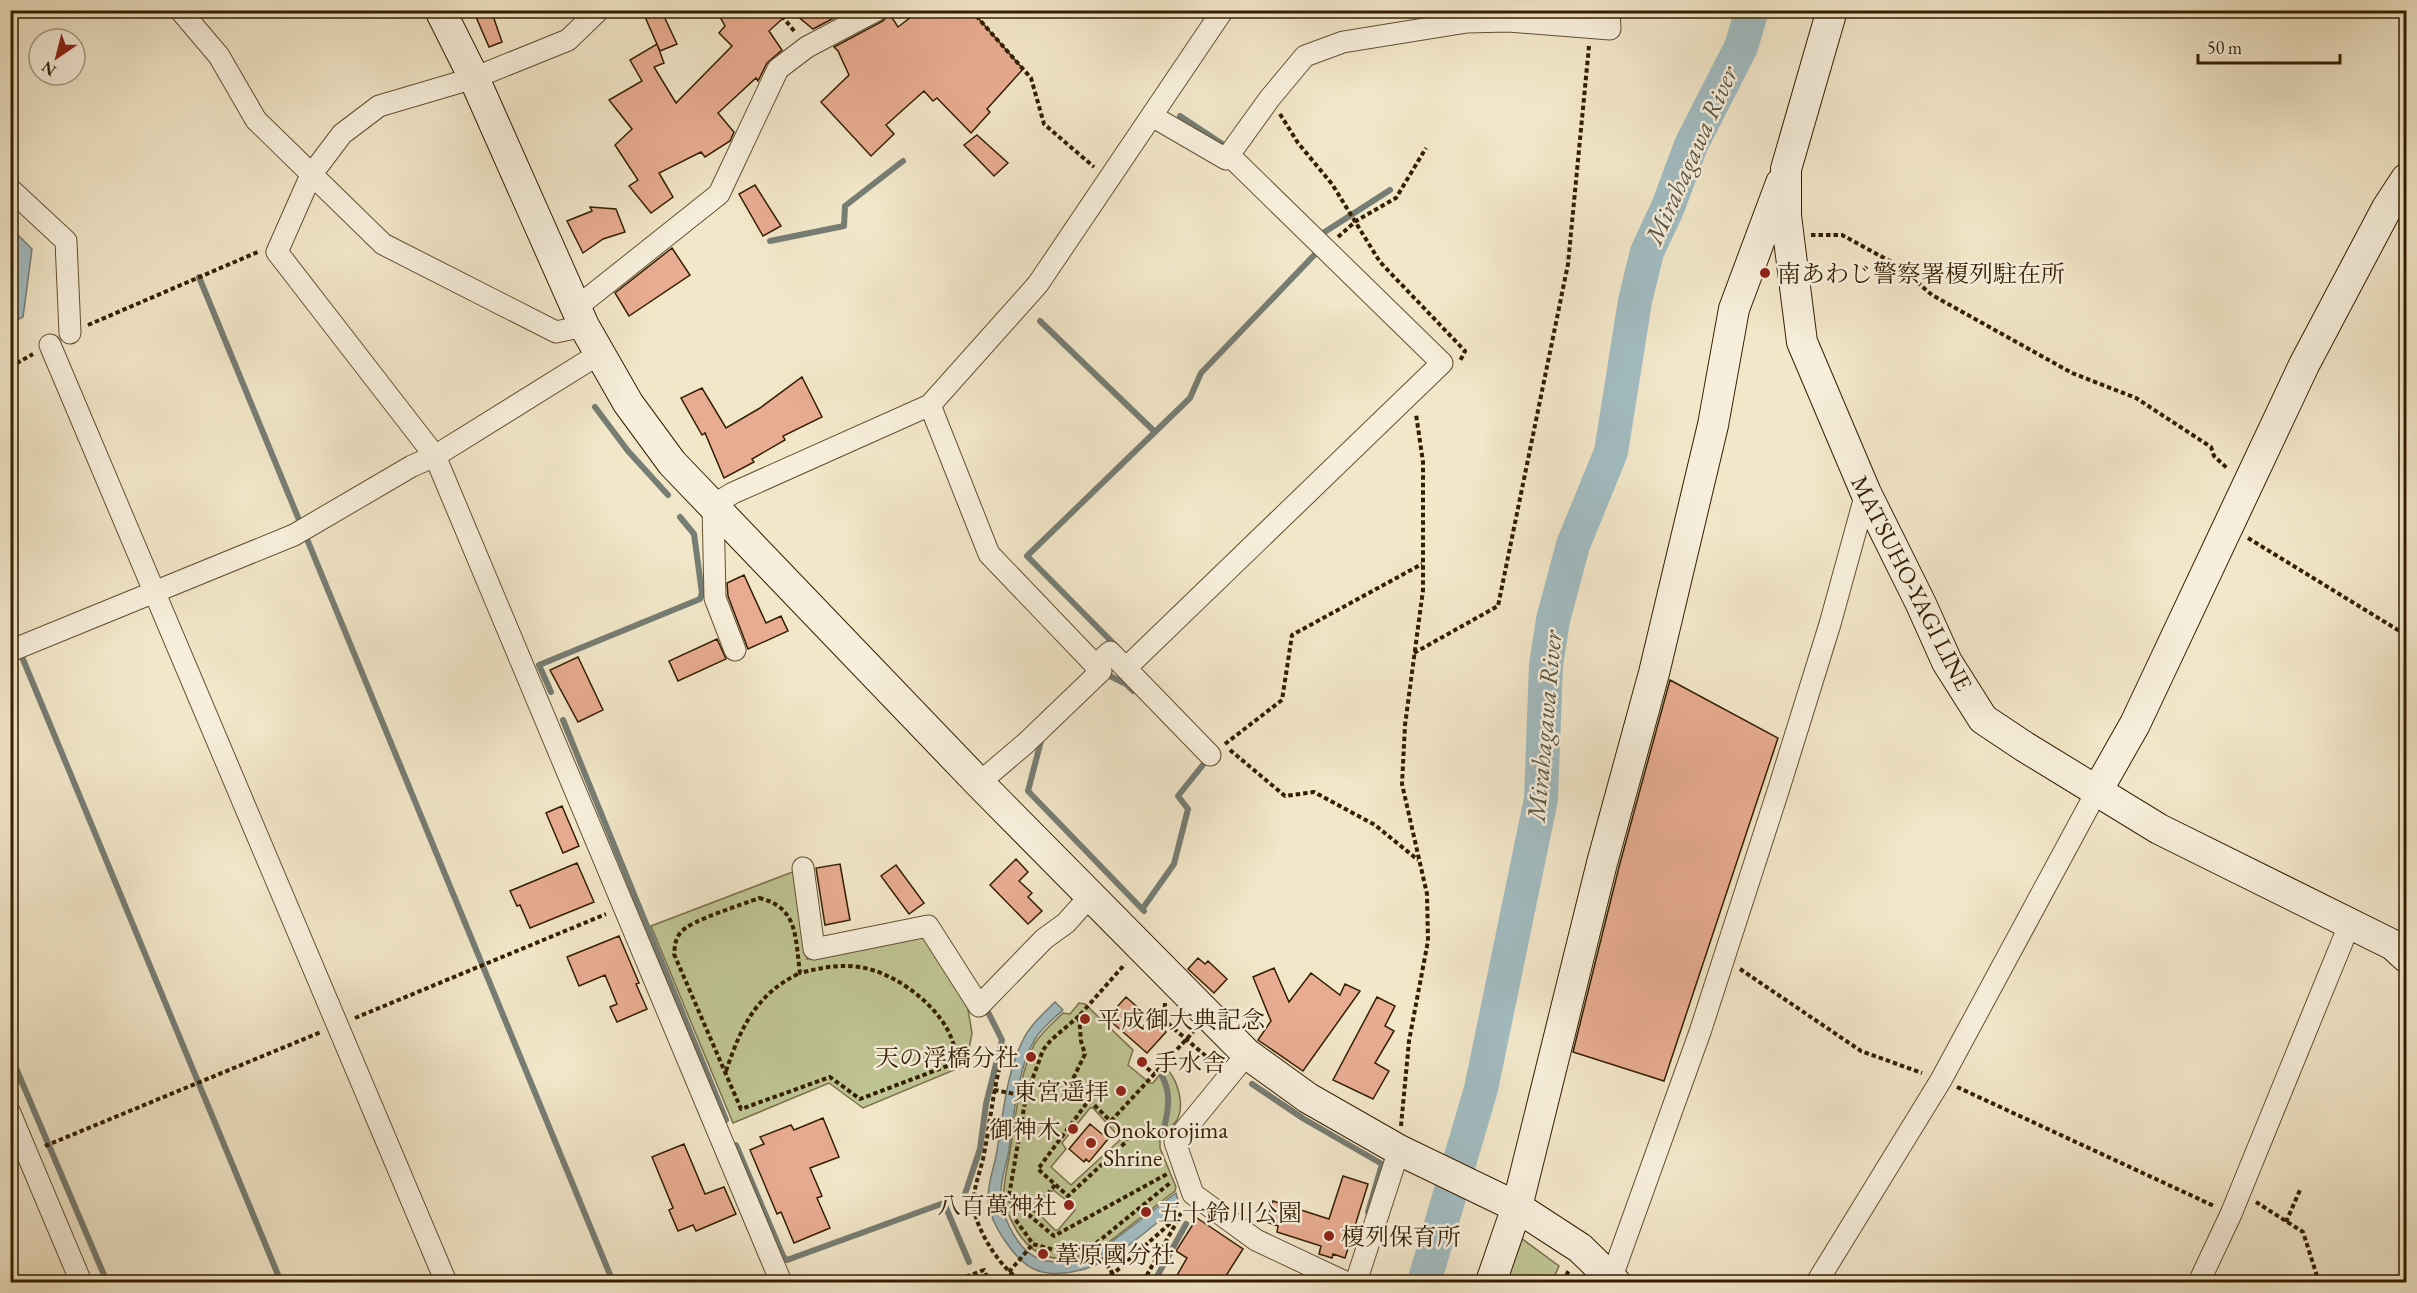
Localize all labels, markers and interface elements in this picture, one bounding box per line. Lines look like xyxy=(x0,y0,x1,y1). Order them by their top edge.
north arrow xyxy=(27,27,87,87)
scale bar xyxy=(2198,27,2340,65)
text: 50 m xyxy=(2207,36,2242,59)
text: N xyxy=(37,57,60,81)
water label: Mirahagawa River xyxy=(1636,60,1746,251)
place label: 南あわじ警察署榎列駐在所 xyxy=(1777,258,2065,289)
marker: 南あわじ警察署榎列駐在所 xyxy=(1758,266,1772,280)
street label: MATSUHO-YAGI LINE xyxy=(1844,470,1980,696)
water label: Mirahagawa River xyxy=(1519,628,1569,825)
place label: 平成御大典記念 xyxy=(1097,1004,1265,1035)
marker: 平成御大典記念 xyxy=(1078,1012,1092,1026)
place label: 天の浮橋分社 xyxy=(875,1042,1019,1073)
place label: 手水舎 xyxy=(1154,1047,1226,1078)
marker: 天の浮橋分社 xyxy=(1024,1050,1038,1064)
marker: 手水舎 xyxy=(1135,1055,1149,1069)
place label: 東宮遥拝 xyxy=(1013,1076,1109,1107)
marker: 東宮遥拝 xyxy=(1114,1084,1128,1098)
place label: 御神木 xyxy=(989,1114,1061,1145)
place label: Onokorojima Shrine xyxy=(1103,1114,1229,1173)
marker: 御神木 xyxy=(1066,1122,1080,1136)
marker: Onokorojima Shrine xyxy=(1084,1136,1098,1150)
place label: 八百萬神社 xyxy=(937,1190,1057,1221)
place label: 五十鈴川公園 xyxy=(1158,1197,1302,1228)
marker: 八百萬神社 xyxy=(1062,1198,1076,1212)
marker: 五十鈴川公園 xyxy=(1139,1205,1153,1219)
place label: 榎列保育所 xyxy=(1341,1221,1461,1252)
marker: 榎列保育所 xyxy=(1322,1229,1336,1243)
place label: 葦原國分社 xyxy=(1055,1239,1175,1270)
marker: 葦原國分社 xyxy=(1036,1247,1050,1261)

